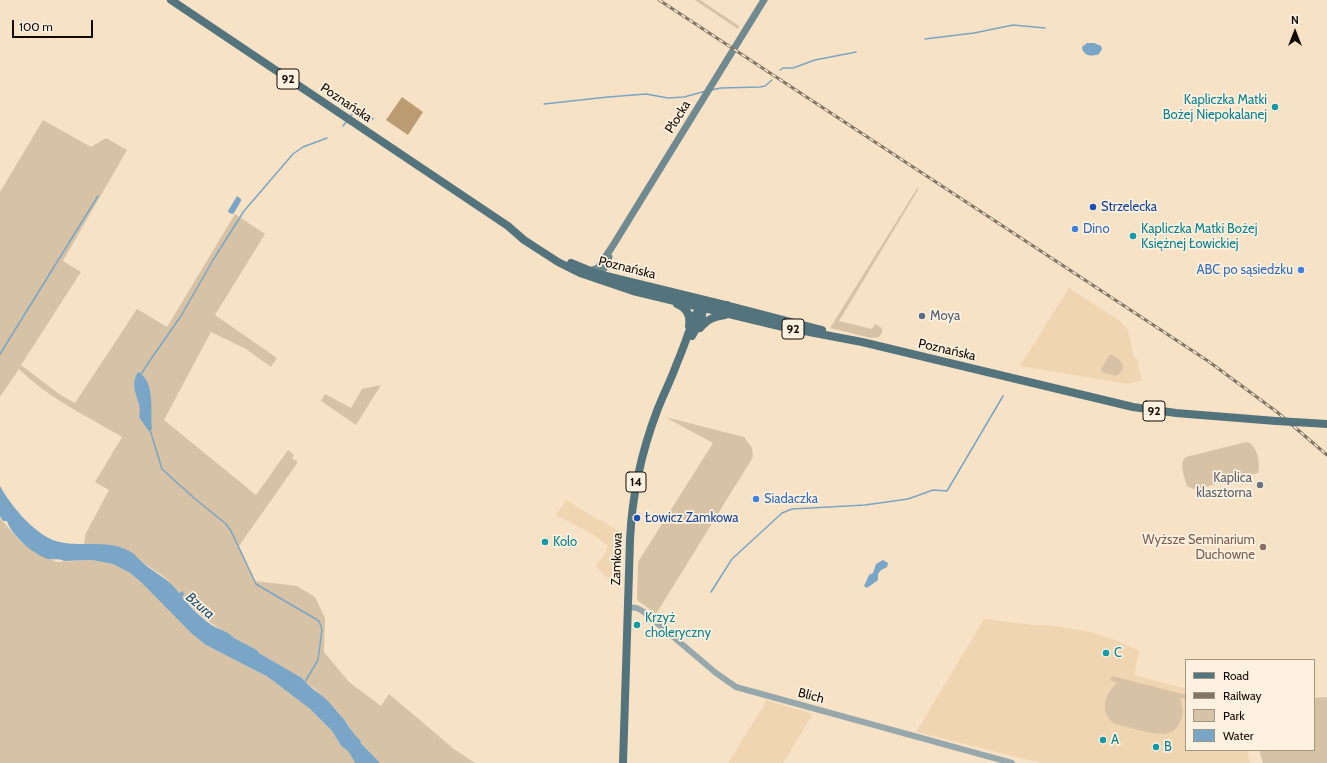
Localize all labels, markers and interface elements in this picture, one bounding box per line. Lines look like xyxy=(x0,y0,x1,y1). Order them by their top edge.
scale bar xyxy=(14,12,95,38)
north arrow xyxy=(1275,12,1315,52)
text: N xyxy=(1291,13,1299,27)
text: 100 m xyxy=(19,19,53,34)
road number: 92 xyxy=(277,69,299,89)
street label: Poznańska xyxy=(317,80,375,126)
place label: Kapliczka Matki Bożej Niepokalanej xyxy=(1163,92,1267,123)
street label: Płocka xyxy=(662,98,694,136)
marker: Kapliczka Matki Bożej Niepokalanej xyxy=(1270,102,1280,112)
place label: Strzelecka xyxy=(1101,199,1157,215)
marker: Strzelecka xyxy=(1088,202,1098,212)
place label: Dino xyxy=(1083,221,1110,237)
place label: Kapliczka Matki Bożej Księżnej Łowickiej xyxy=(1141,221,1258,252)
marker: Dino xyxy=(1070,224,1080,234)
marker: Kapliczka Matki Bożej Księżnej Łowickiej xyxy=(1128,231,1138,241)
street label: Poznańska xyxy=(597,253,657,283)
place label: ABC po sąsiedzku xyxy=(1197,262,1293,278)
marker: ABC po sąsiedzku xyxy=(1296,265,1306,275)
place label: Moya xyxy=(930,308,960,324)
marker: Moya xyxy=(917,311,927,321)
road number: 92 xyxy=(782,319,804,339)
street label: Poznańska xyxy=(917,336,977,364)
road number: 92 xyxy=(1143,401,1165,421)
place label: Kaplica klasztorna xyxy=(1196,470,1252,501)
road number: 14 xyxy=(626,472,646,492)
marker: Kaplica klasztorna xyxy=(1255,480,1265,490)
place label: Siadaczka xyxy=(764,491,818,507)
marker: Siadaczka xyxy=(751,494,761,504)
place label: Łowicz Zamkowa xyxy=(645,510,739,526)
marker: Łowicz Zamkowa xyxy=(632,513,642,523)
street label: Zamkowa xyxy=(608,532,626,586)
place label: Wyższe Seminarium Duchowne xyxy=(1142,532,1255,563)
place label: Kolo xyxy=(553,534,577,550)
marker: Kolo xyxy=(540,537,550,547)
marker: Wyższe Seminarium Duchowne xyxy=(1258,542,1268,552)
water label: Bzura xyxy=(182,589,218,623)
place label: Krzyż choleryczny xyxy=(645,610,711,641)
marker: Krzyż choleryczny xyxy=(632,620,642,630)
place label: C xyxy=(1114,645,1122,661)
marker: C xyxy=(1101,648,1111,658)
legend xyxy=(1185,659,1315,751)
text: Road xyxy=(1223,668,1249,683)
street label: Blich xyxy=(796,685,826,707)
text: Railway xyxy=(1223,688,1261,703)
text: Park xyxy=(1223,708,1245,723)
text: Water xyxy=(1223,728,1253,743)
place label: A xyxy=(1111,732,1119,748)
marker: A xyxy=(1098,735,1108,745)
place label: B xyxy=(1164,739,1172,755)
marker: B xyxy=(1151,742,1161,752)

